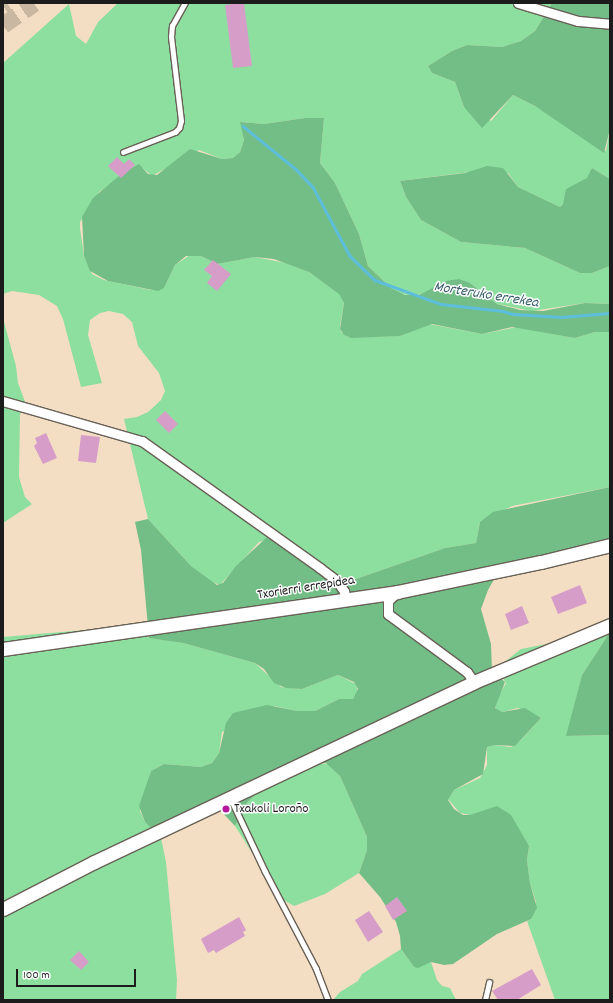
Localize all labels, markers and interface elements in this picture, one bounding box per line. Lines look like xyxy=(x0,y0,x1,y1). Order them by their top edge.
water label: Morteruko errekea xyxy=(432,279,540,313)
street label: Txorierri errepidea xyxy=(256,572,356,604)
place label: Txakoli Loroño xyxy=(234,801,309,817)
marker: Txakoli Loroño xyxy=(221,804,231,814)
scale bar xyxy=(18,961,138,987)
text: 100 m xyxy=(23,967,50,984)

